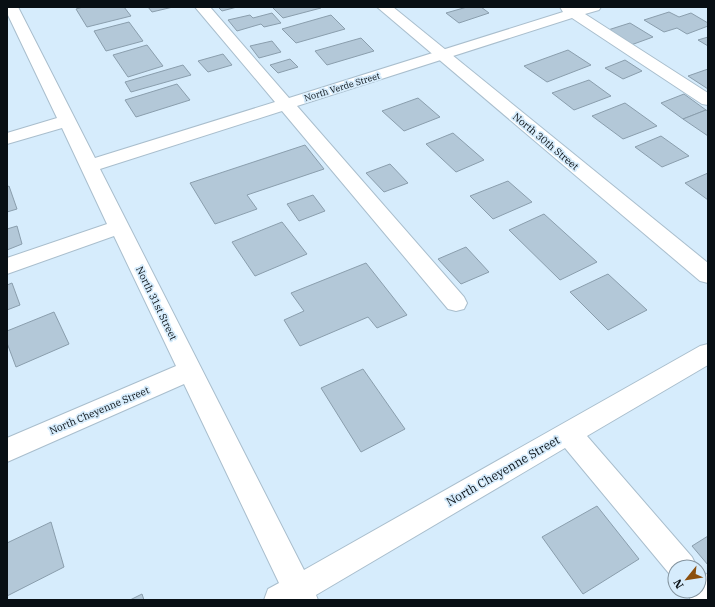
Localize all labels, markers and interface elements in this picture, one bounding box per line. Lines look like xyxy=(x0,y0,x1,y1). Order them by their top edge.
street label: North Verde Street xyxy=(302,70,381,103)
street label: North 30th Street xyxy=(510,110,582,173)
street label: North 31st Street xyxy=(133,264,180,343)
street label: North Cheyenne Street xyxy=(47,383,151,437)
street label: North Cheyenne Street xyxy=(443,432,562,509)
north arrow xyxy=(667,559,707,599)
text: N xyxy=(670,576,687,591)

